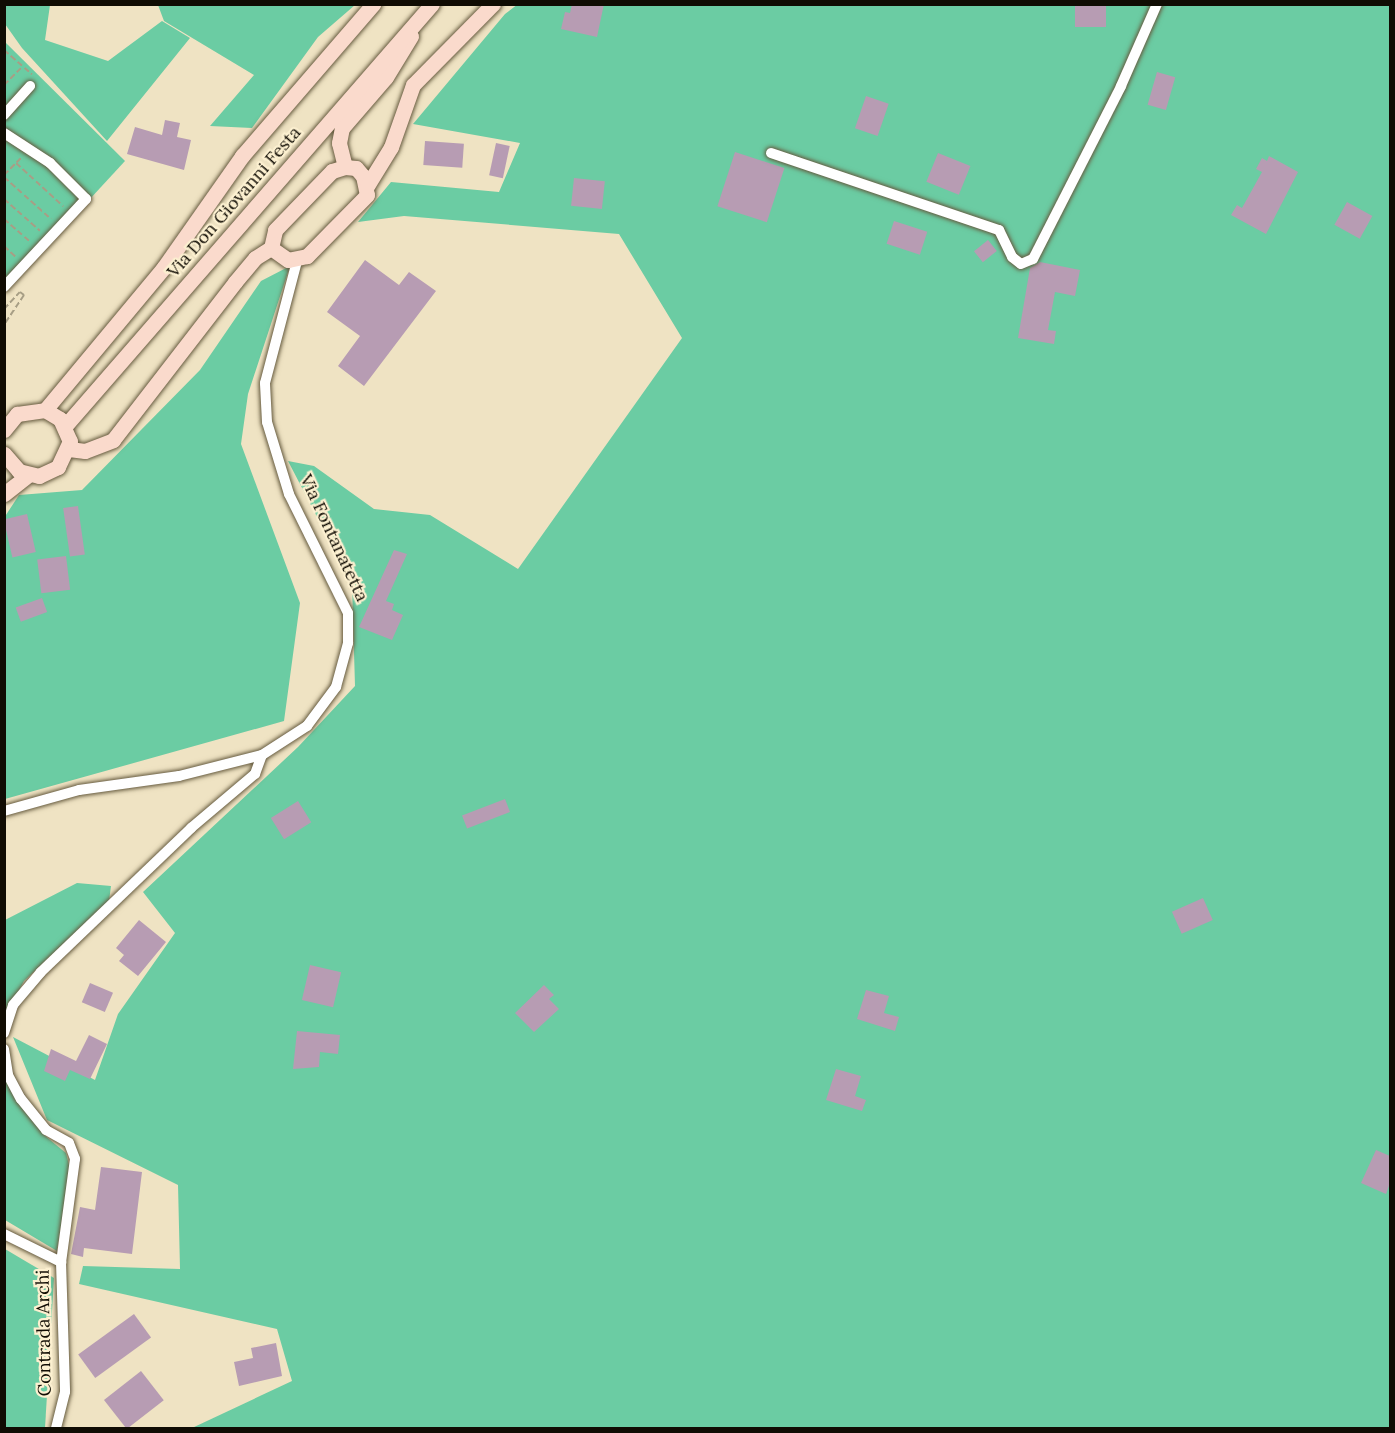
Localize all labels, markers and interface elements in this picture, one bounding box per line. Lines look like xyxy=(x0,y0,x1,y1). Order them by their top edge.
street label: Via Don Giovanni Festa xyxy=(162,122,306,282)
street label: Via Fontanatetta xyxy=(295,471,373,605)
street label: Contrada Archi xyxy=(32,1269,56,1397)

